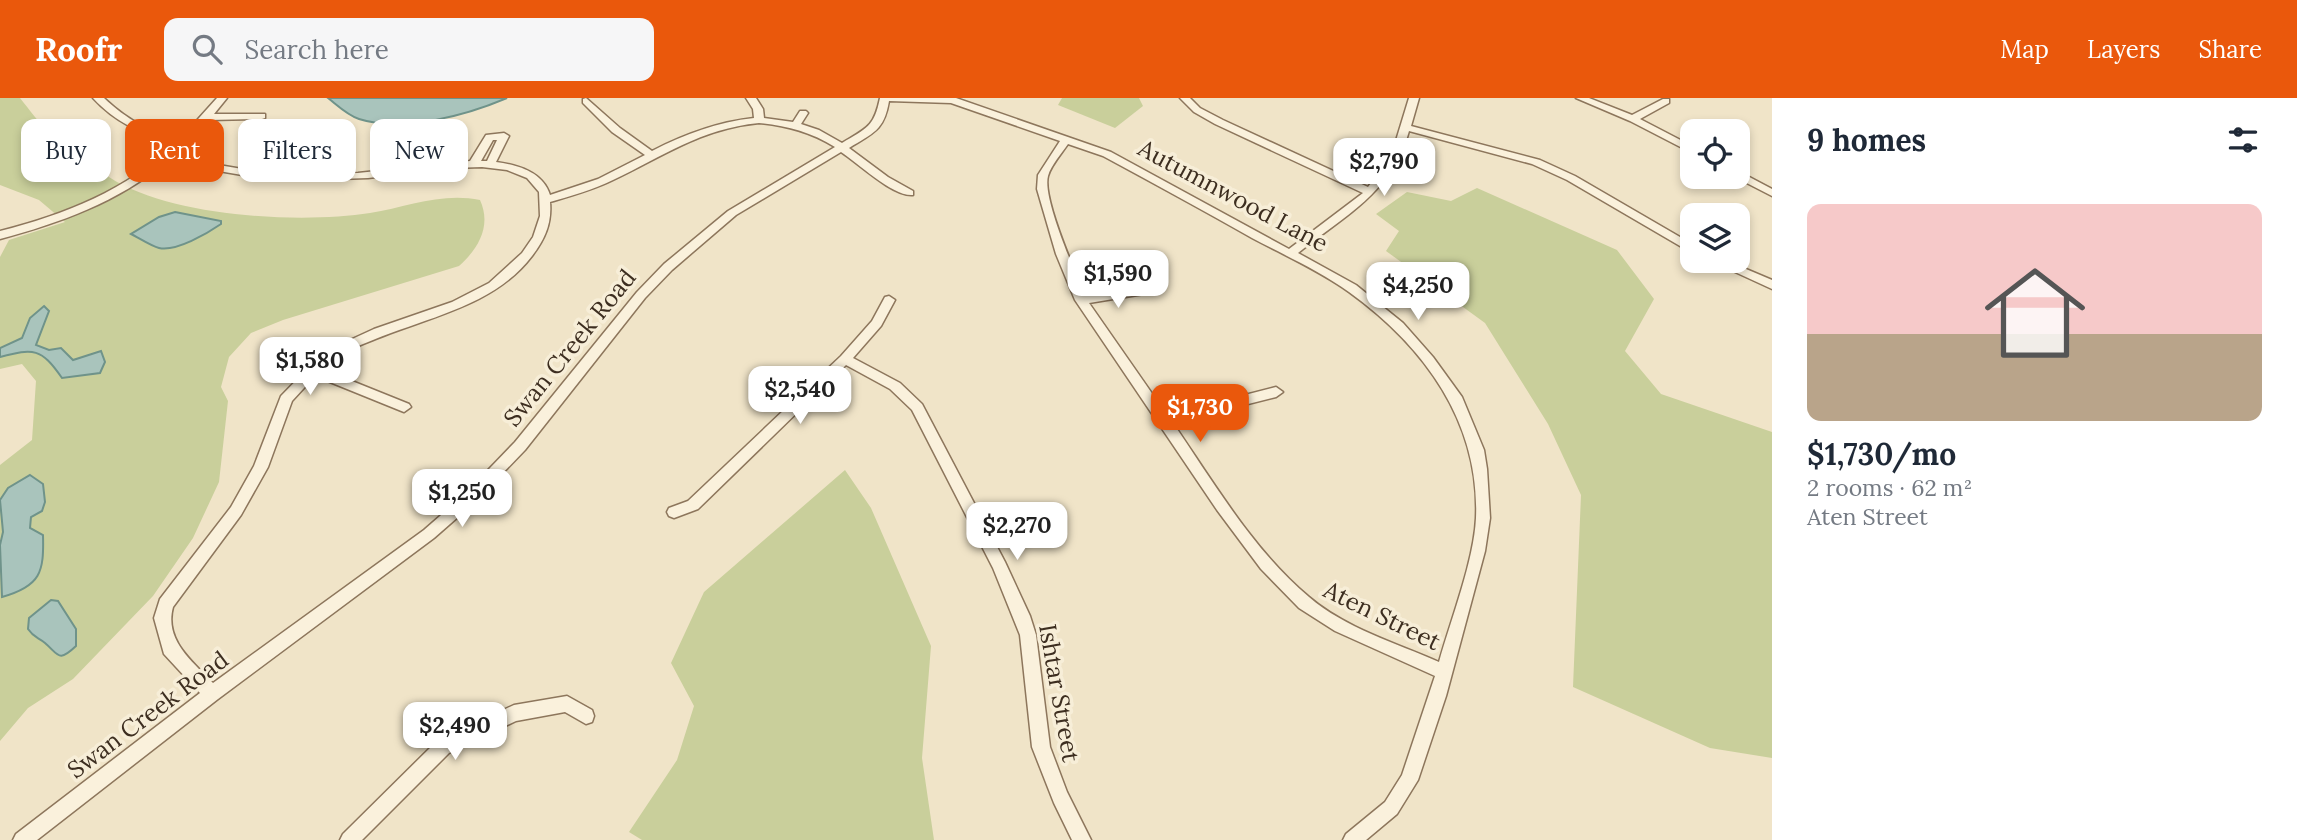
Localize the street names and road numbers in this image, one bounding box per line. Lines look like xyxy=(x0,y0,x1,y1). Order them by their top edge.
street label: Autumnwood Lane xyxy=(1132,132,1333,259)
street label: Swan Creek Road xyxy=(497,263,643,433)
street label: Aten Street xyxy=(1318,574,1446,657)
street label: Ishtar Street xyxy=(1032,622,1087,765)
street label: Swan Creek Road xyxy=(61,644,234,785)

